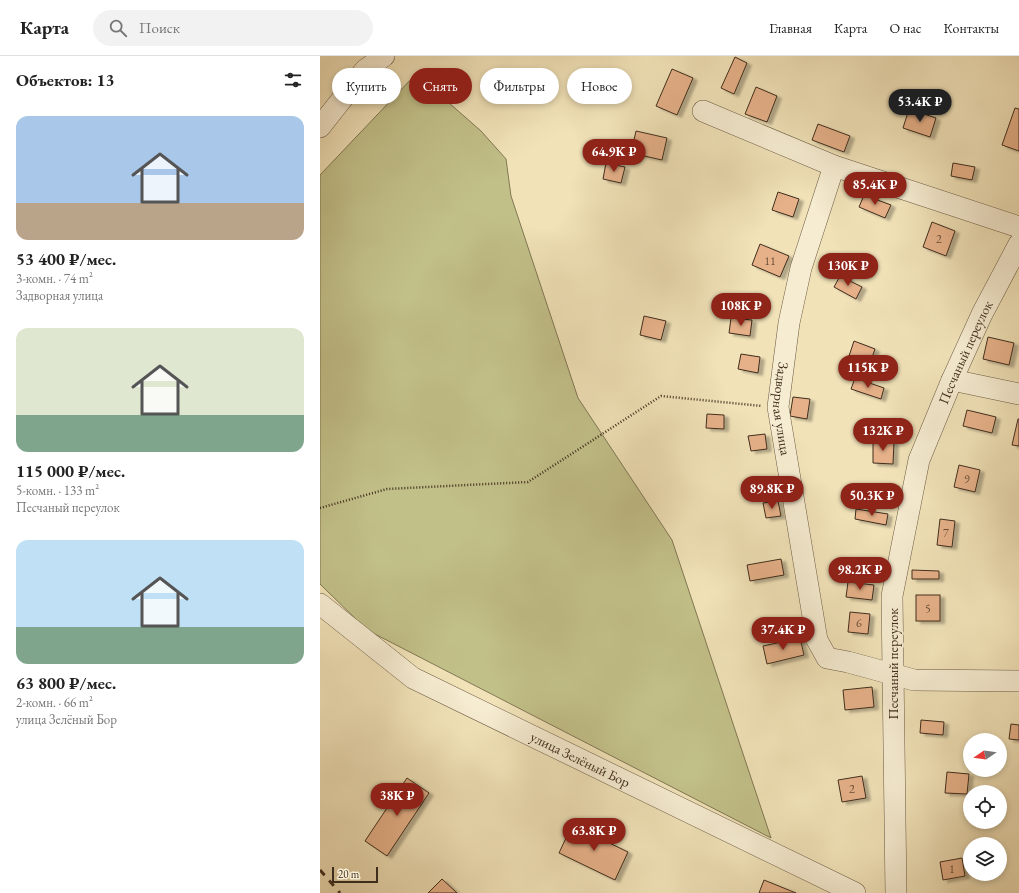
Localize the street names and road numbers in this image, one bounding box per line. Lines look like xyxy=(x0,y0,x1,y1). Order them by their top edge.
street label: Песчаный переулок xyxy=(934,297,997,407)
street label: Задворная улица xyxy=(769,361,795,457)
street label: Песчаный переулок xyxy=(884,608,902,720)
street label: улица Зелёный Бор xyxy=(528,728,633,791)

